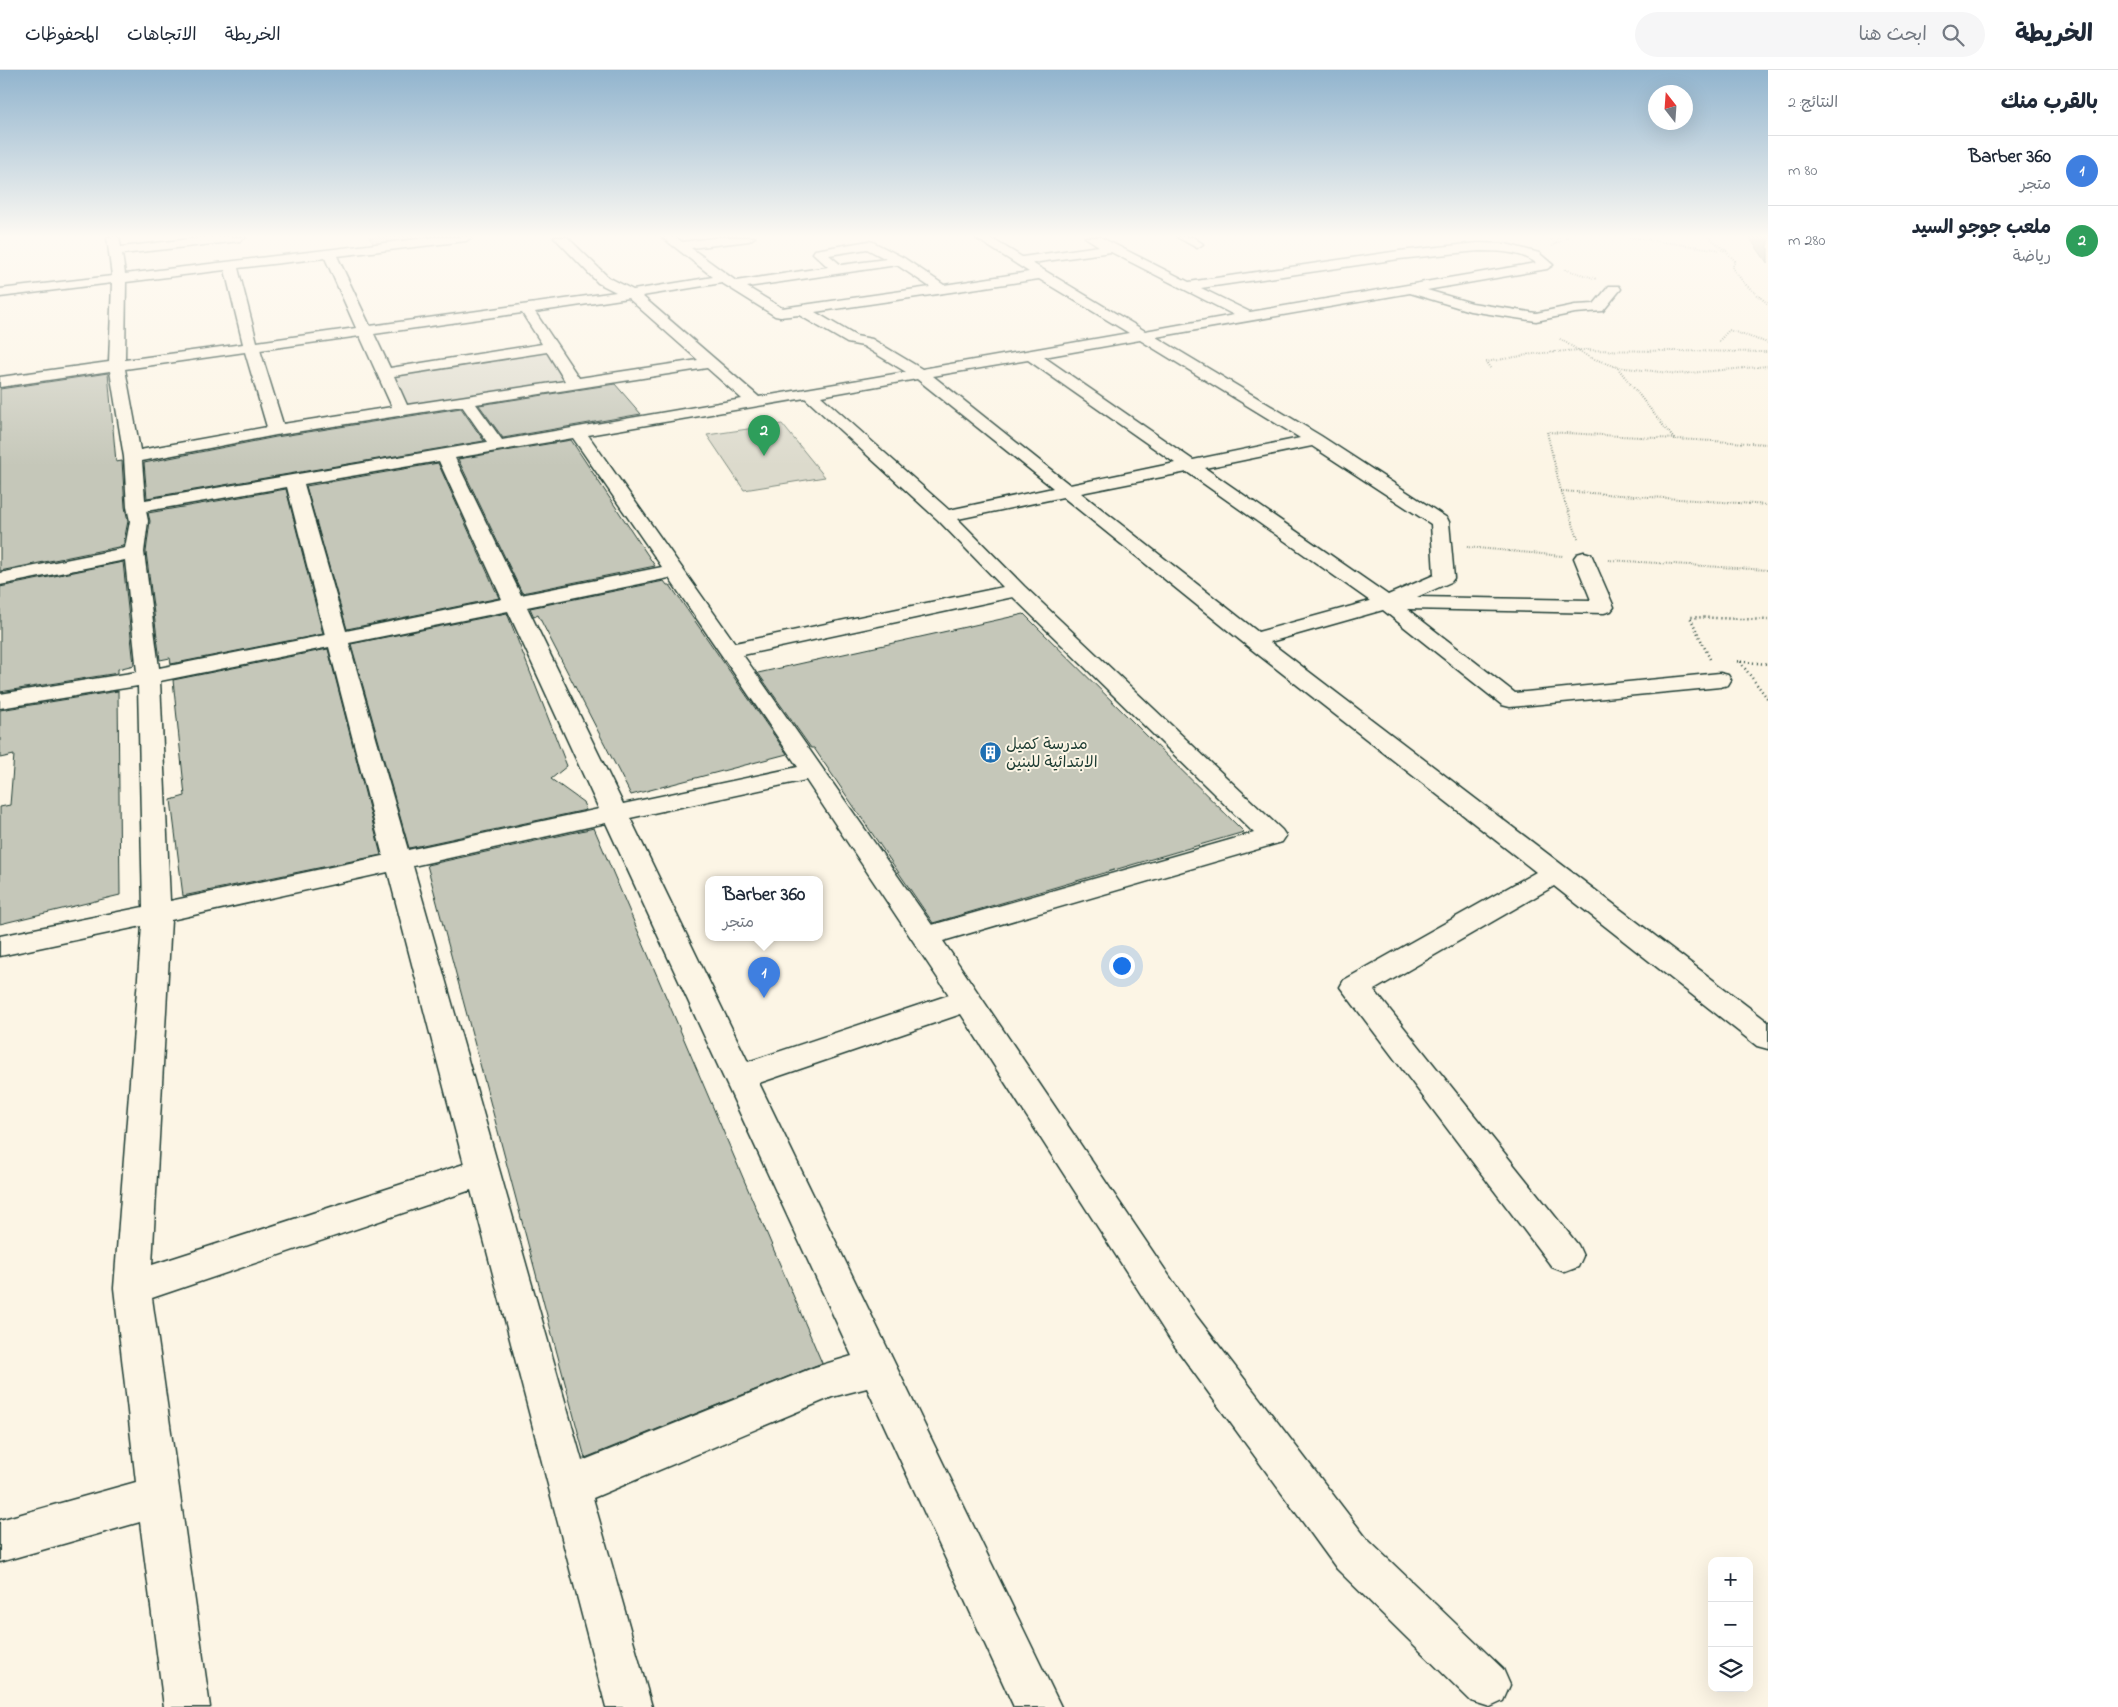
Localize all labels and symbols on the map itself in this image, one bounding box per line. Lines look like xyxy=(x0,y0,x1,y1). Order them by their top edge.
north arrow xyxy=(1648,85,1693,130)
pin: 2 xyxy=(748,415,780,456)
place label: مدرسة كميل الابتدائية للبنين xyxy=(1006,733,1098,775)
building icon: مدرسة كميل الابتدائية للبنين xyxy=(978,740,1002,764)
your location xyxy=(1109,953,1135,979)
pin: 1 xyxy=(748,957,780,998)

